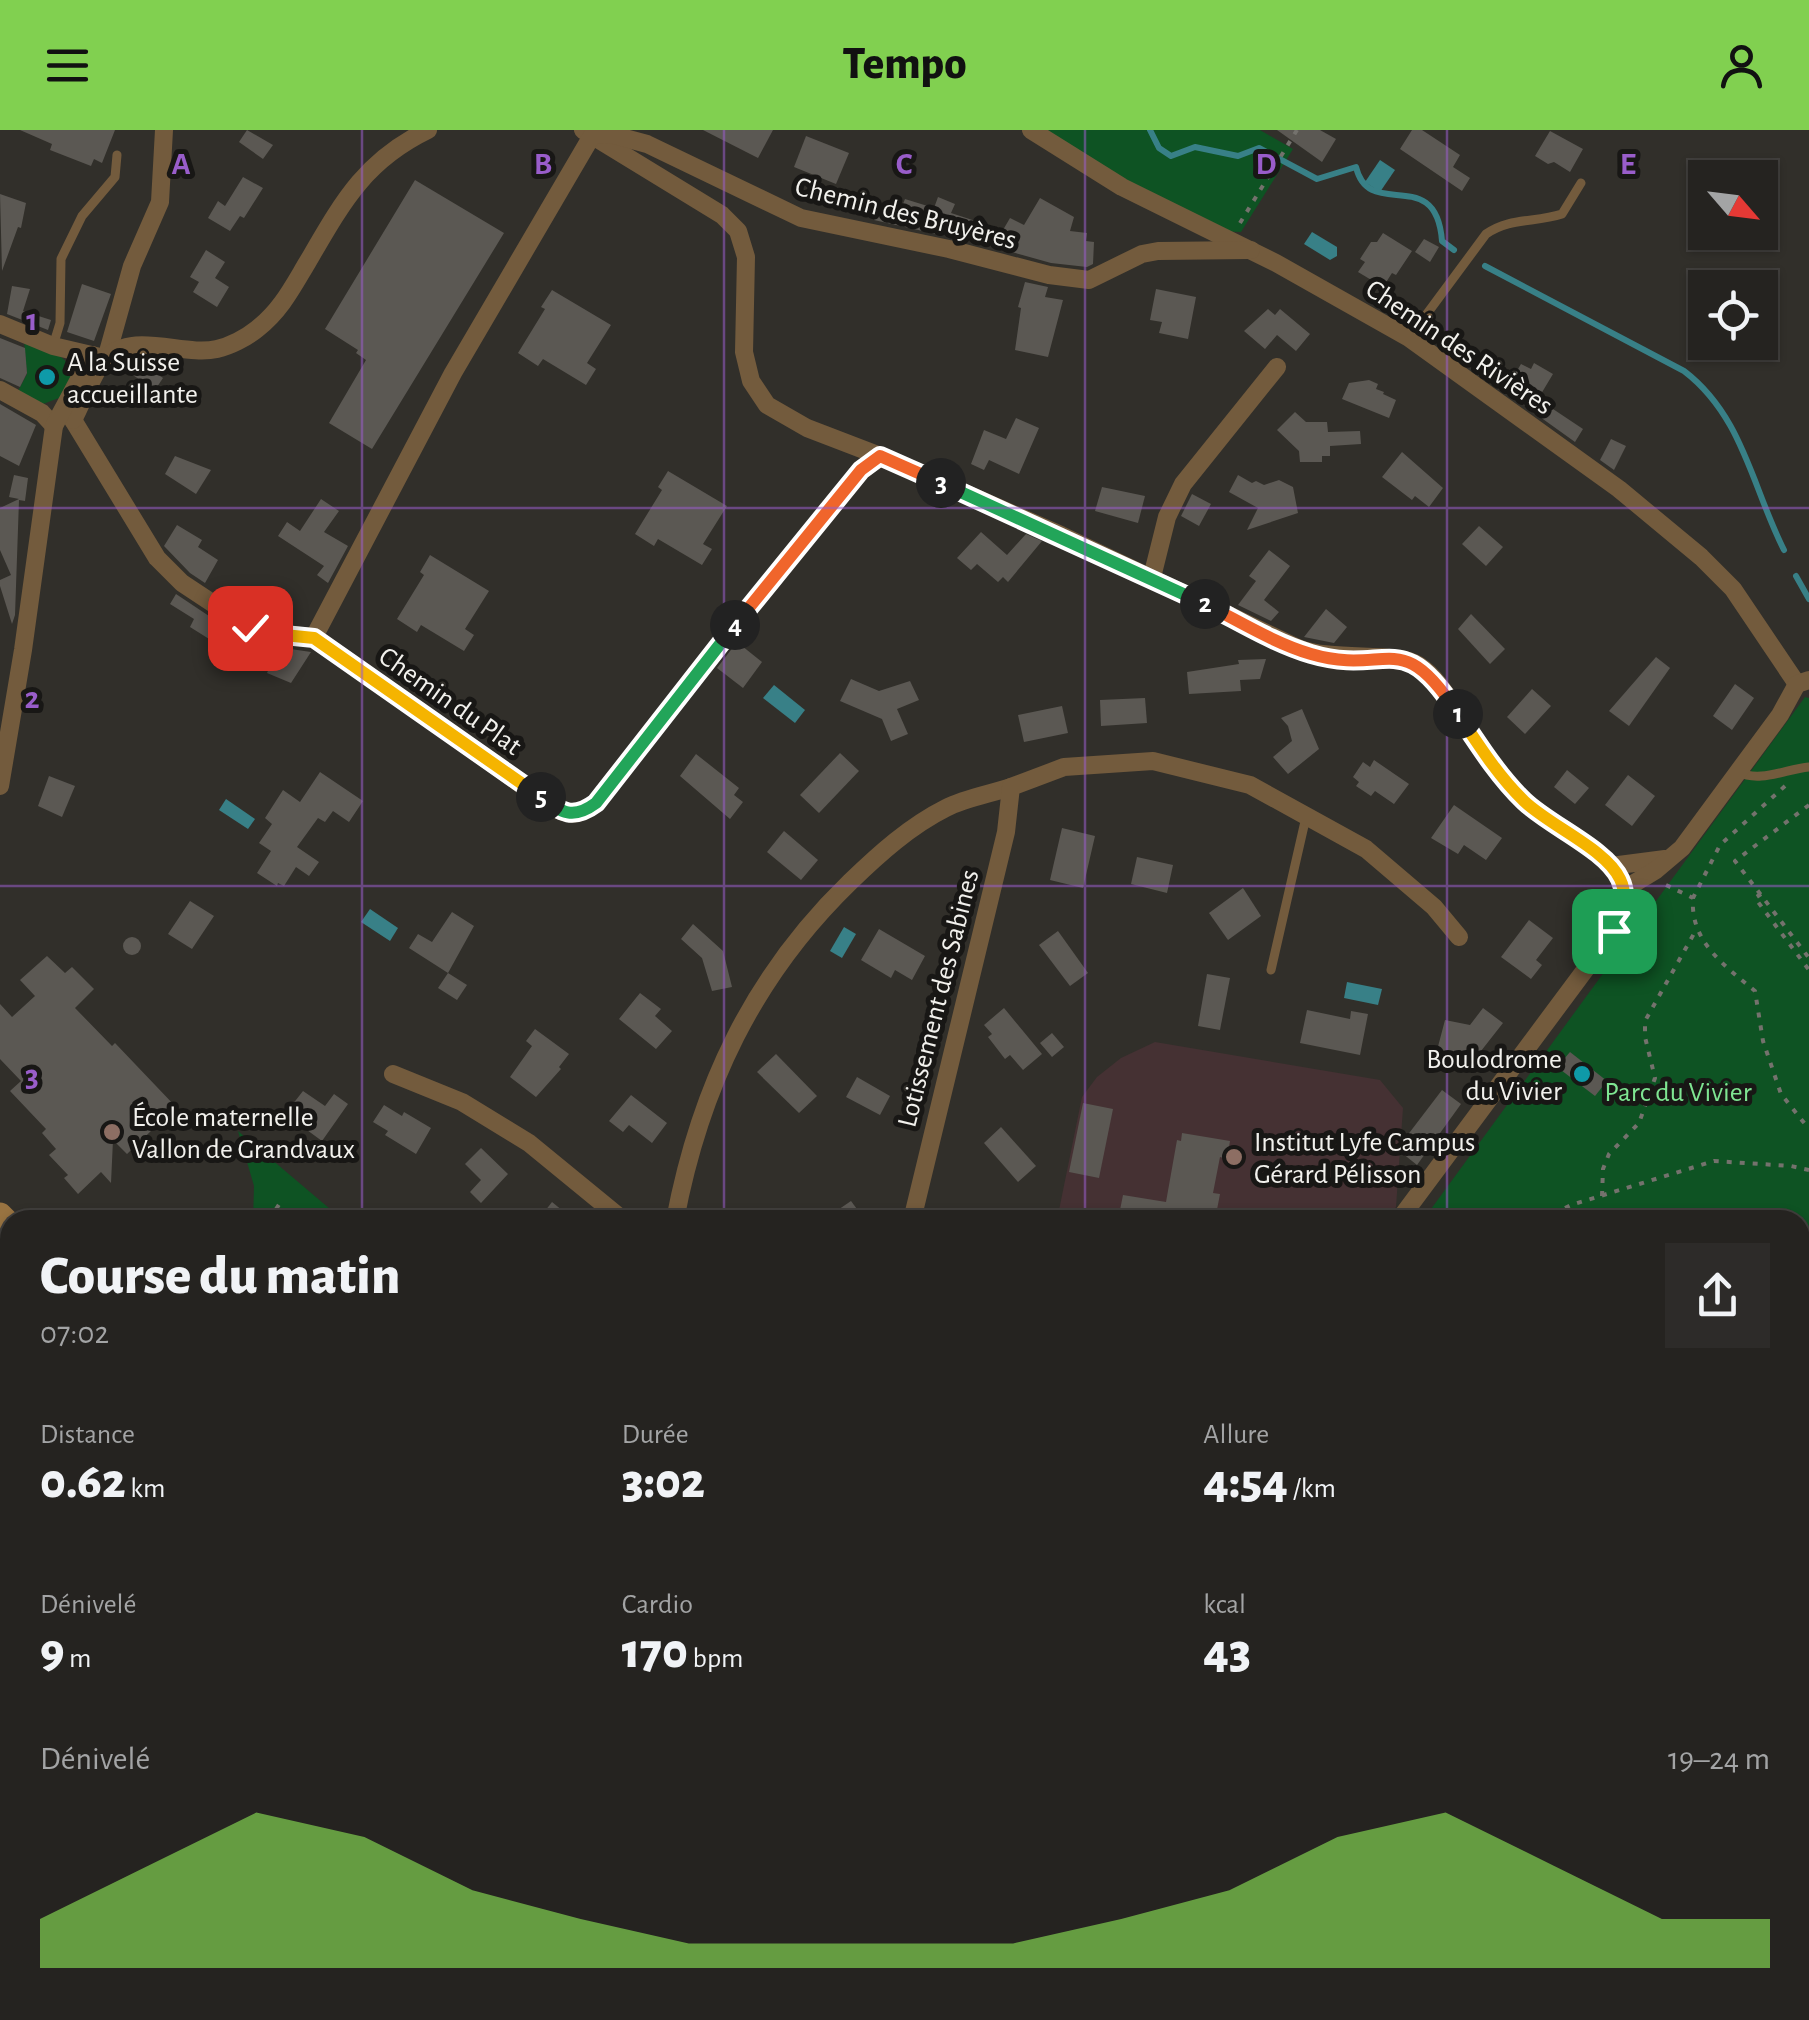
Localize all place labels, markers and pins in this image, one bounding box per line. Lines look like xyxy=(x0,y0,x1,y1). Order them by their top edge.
place label: A la Suisse accueillante xyxy=(67,349,198,409)
marker: A la Suisse accueillante xyxy=(36,366,58,388)
pin: 3 xyxy=(916,458,966,508)
pin: 2 xyxy=(1180,579,1230,629)
pin xyxy=(208,586,293,671)
pin: 4 xyxy=(710,600,760,650)
pin: 1 xyxy=(1433,689,1483,739)
pin: 5 xyxy=(516,772,566,822)
pin xyxy=(1572,889,1657,974)
place label: Boulodrome du Vivier xyxy=(1426,1046,1562,1106)
marker: Boulodrome du Vivier xyxy=(1571,1063,1593,1085)
place label: École maternelle Vallon de Grandvaux xyxy=(132,1101,355,1164)
marker: École maternelle Vallon de Grandvaux xyxy=(101,1121,123,1143)
place label: Institut Lyfe Campus Gérard Pélisson xyxy=(1254,1129,1475,1189)
marker: Institut Lyfe Campus Gérard Pélisson xyxy=(1223,1146,1245,1168)

